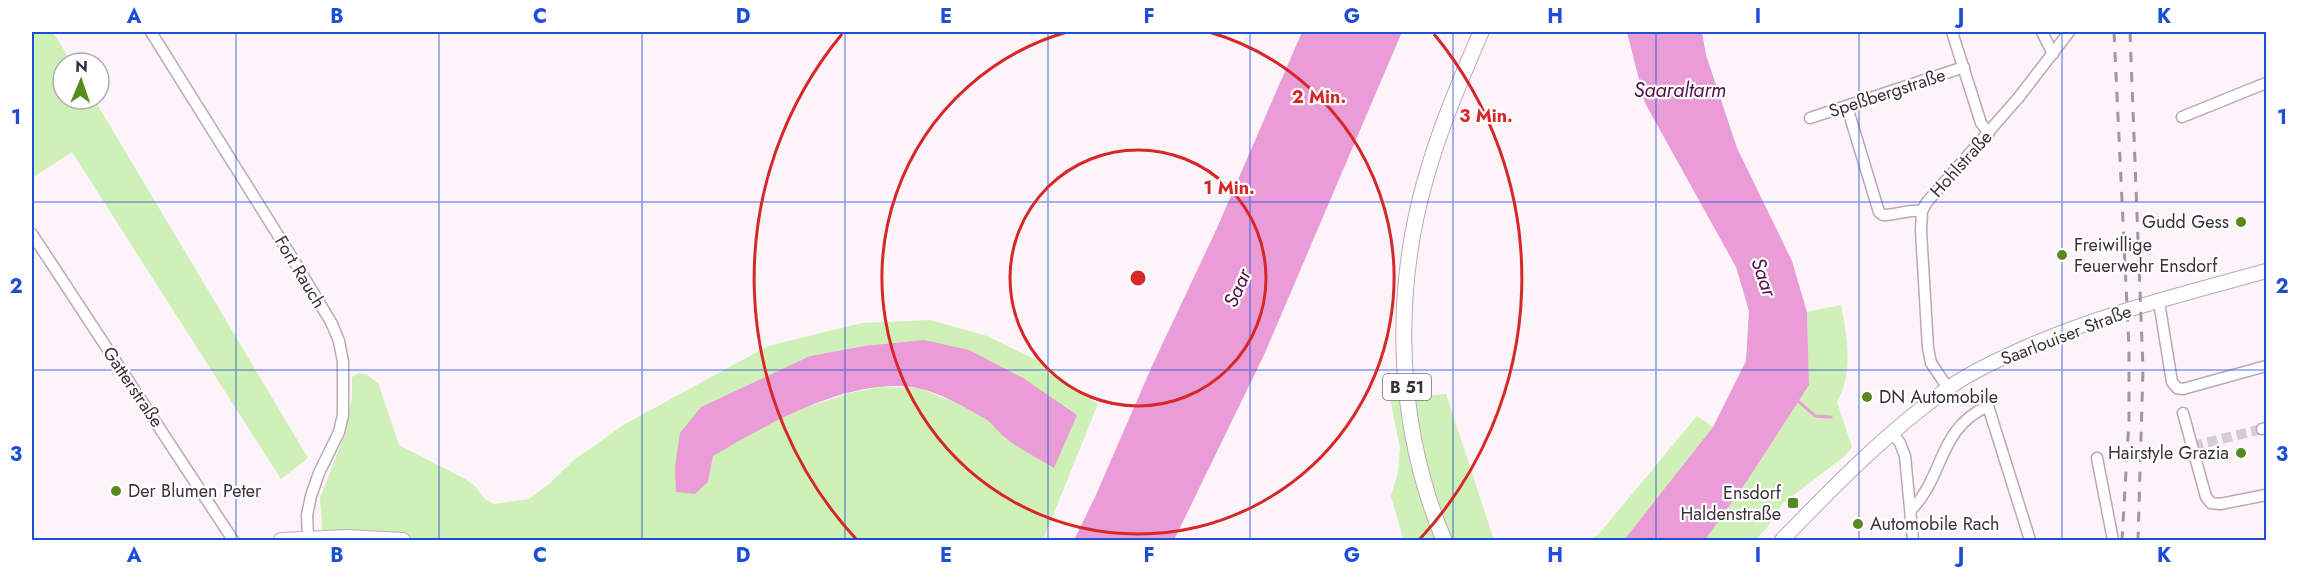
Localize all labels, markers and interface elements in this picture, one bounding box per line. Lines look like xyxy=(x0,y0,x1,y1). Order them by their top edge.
text: A xyxy=(126,2,142,31)
text: B xyxy=(330,2,344,31)
text: C xyxy=(533,2,547,31)
text: D xyxy=(736,2,750,31)
text: E xyxy=(940,2,952,31)
text: F xyxy=(1143,2,1155,31)
text: G xyxy=(1344,2,1360,31)
text: H xyxy=(1547,2,1563,31)
text: I xyxy=(1755,2,1761,31)
text: J xyxy=(1954,2,1964,31)
text: K xyxy=(2157,2,2171,31)
north arrow xyxy=(51,51,111,111)
text: N xyxy=(75,55,88,78)
street label: Speßbergstraße xyxy=(1825,62,1949,124)
water label: Saaraltarm xyxy=(1634,76,1726,105)
text: 2 Min. xyxy=(1292,84,1346,110)
text: 1 xyxy=(11,103,21,132)
text: 3 Min. xyxy=(1459,103,1513,129)
text: 1 xyxy=(2277,103,2287,132)
street label: Hohlstraße xyxy=(1924,125,1998,203)
text: 1 Min. xyxy=(1203,175,1255,201)
place label: Gudd Gess xyxy=(2142,209,2229,235)
marker: Gudd Gess xyxy=(2234,215,2248,229)
street label: Fort Rauch xyxy=(268,231,332,313)
place label: Freiwillige Feuerwehr Ensdorf xyxy=(2074,232,2218,279)
marker: Freiwillige Feuerwehr Ensdorf xyxy=(2055,248,2069,262)
water label: Saar xyxy=(1743,254,1784,302)
water label: Saar xyxy=(1216,263,1259,312)
centre of rings xyxy=(1128,268,1148,288)
text: 2 xyxy=(9,272,23,301)
text: 2 xyxy=(2275,272,2289,301)
street label: Saarlouiser Straße xyxy=(1997,298,2135,372)
street label: Gatterstraße xyxy=(96,341,170,433)
road number: B 51 xyxy=(1383,374,1431,400)
place label: DN Automobile xyxy=(1879,384,1998,410)
marker: DN Automobile xyxy=(1860,390,1874,404)
text: 3 xyxy=(10,440,22,469)
place label: Hairstyle Grazia xyxy=(2108,440,2229,466)
text: 3 xyxy=(2276,440,2288,469)
marker: Hairstyle Grazia xyxy=(2234,446,2248,460)
place label: Der Blumen Peter xyxy=(128,478,262,504)
place label: Ensdorf Haldenstraße xyxy=(1681,480,1782,527)
marker: Der Blumen Peter xyxy=(109,484,123,498)
marker: Ensdorf Haldenstraße xyxy=(1786,496,1800,510)
place label: Automobile Rach xyxy=(1870,511,2000,537)
marker: Automobile Rach xyxy=(1851,517,1865,531)
text: A xyxy=(126,541,142,570)
text: B xyxy=(330,541,344,570)
text: C xyxy=(533,541,547,570)
text: D xyxy=(736,541,750,570)
text: E xyxy=(940,541,952,570)
text: F xyxy=(1143,541,1155,570)
text: G xyxy=(1344,541,1360,570)
text: H xyxy=(1547,541,1563,570)
text: I xyxy=(1755,541,1761,570)
text: J xyxy=(1954,541,1964,570)
text: K xyxy=(2157,541,2171,570)

